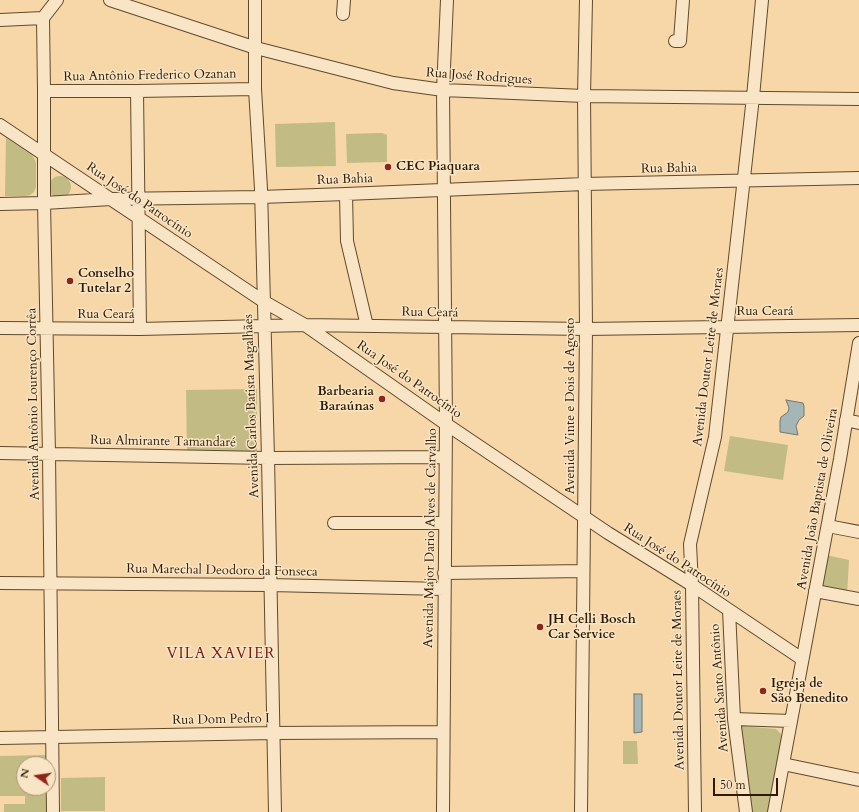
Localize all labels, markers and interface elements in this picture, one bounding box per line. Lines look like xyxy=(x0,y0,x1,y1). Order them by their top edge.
street label: Rua José Rodrigues xyxy=(425,66,533,88)
street label: Rua Antônio Frederico Ozanan xyxy=(63,67,237,85)
place label: CEC Piaquara xyxy=(396,159,480,175)
street label: Rua José do Patrocínio xyxy=(83,160,195,242)
street label: Rua Bahia xyxy=(641,161,697,177)
marker: CEC Piaquara xyxy=(383,162,393,172)
street label: Rua Bahia xyxy=(317,171,373,189)
place label: Conselho Tutelar 2 xyxy=(78,266,134,297)
street label: Avenida Doutor Leite de Moraes xyxy=(690,267,728,447)
marker: Conselho Tutelar 2 xyxy=(65,276,75,286)
street label: Rua Ceará xyxy=(736,304,794,320)
street label: Rua Ceará xyxy=(401,305,459,321)
street label: Rua Ceará xyxy=(77,307,135,323)
street label: Avenida Antônio Lourenço Corrêa xyxy=(25,308,43,500)
street label: Avenida Carlos Batista Magalhães xyxy=(241,314,263,498)
street label: Avenida Vinte e Dois de Agosto xyxy=(563,318,579,494)
street label: Rua José do Patrocínio xyxy=(353,338,465,422)
place label: Barbearia Baraúnas xyxy=(317,384,374,415)
marker: Barbearia Baraúnas xyxy=(377,394,387,404)
street label: Avenida João Baptista de Oliveira xyxy=(794,407,842,591)
street label: Avenida Major Dario Alves de Carvalho xyxy=(421,428,441,648)
street label: Rua Almirante Tamandaré xyxy=(90,433,236,451)
street label: Rua José do Patrocínio xyxy=(620,521,734,601)
street label: Rua Marechal Deodoro da Fonseca xyxy=(126,562,318,580)
street label: Avenida Doutor Leite de Moraes xyxy=(670,590,688,770)
place label: JH Celli Bosch Car Service xyxy=(548,612,636,643)
marker: JH Celli Bosch Car Service xyxy=(535,622,545,632)
street label: Avenida Santo Antônio xyxy=(708,623,732,753)
district label: VILA XAVIER xyxy=(166,646,276,664)
place label: Igreja de São Benedito xyxy=(771,676,848,707)
marker: Igreja de São Benedito xyxy=(758,686,768,696)
street label: Rua Dom Pedro I xyxy=(172,711,270,729)
north arrow xyxy=(16,756,56,796)
text: N xyxy=(16,767,33,780)
scale bar xyxy=(715,770,780,796)
text: 50 m xyxy=(720,777,746,793)

